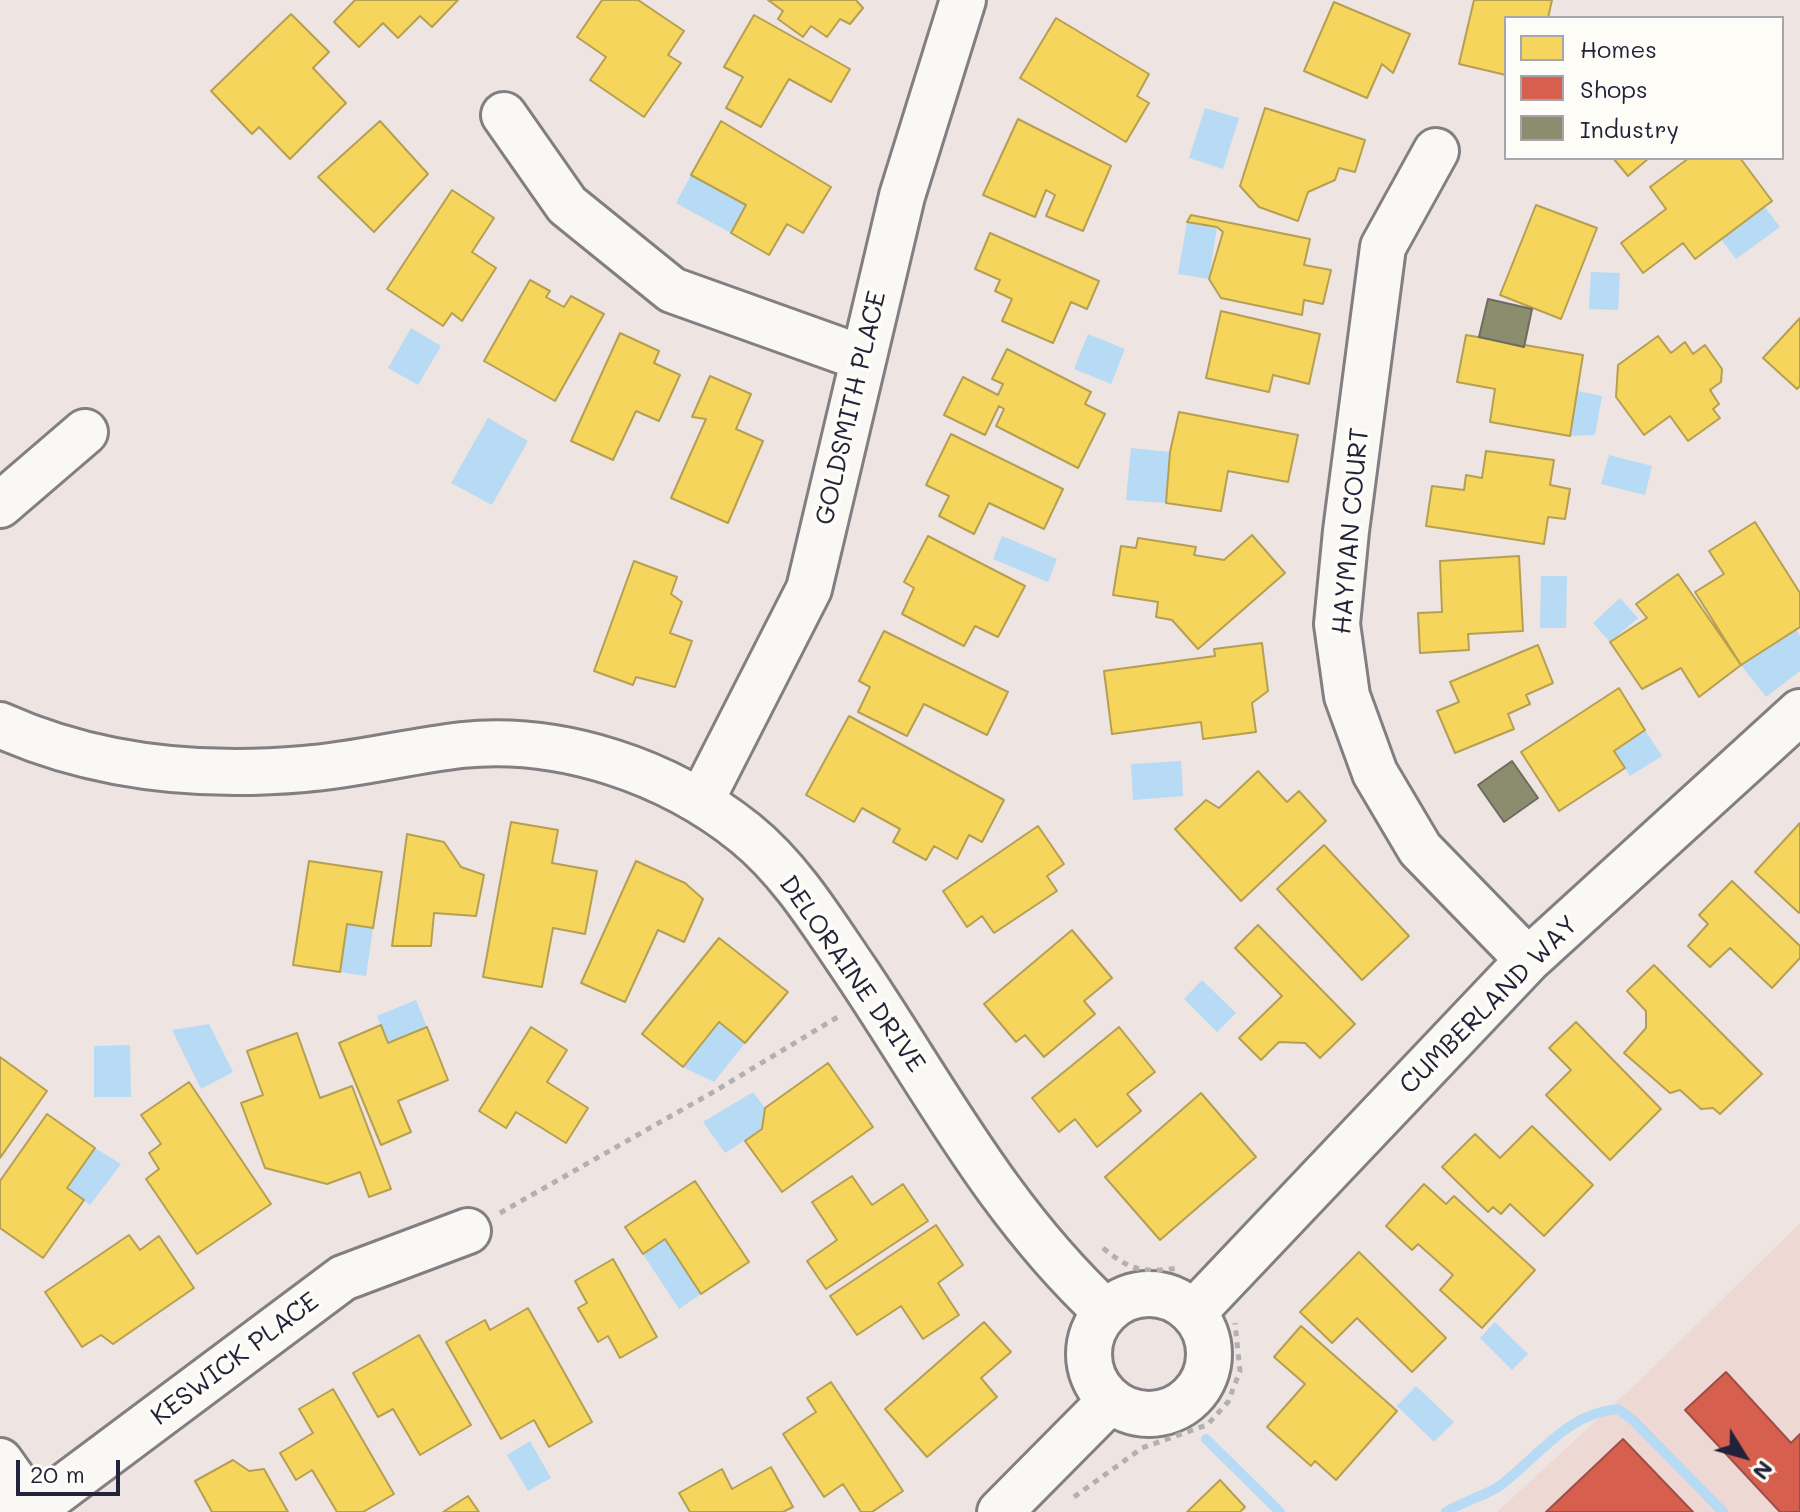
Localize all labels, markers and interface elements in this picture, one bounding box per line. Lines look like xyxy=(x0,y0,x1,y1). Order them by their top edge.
legend xyxy=(1504,16,1784,160)
text: Homes xyxy=(1580,33,1657,64)
text: Shops xyxy=(1580,73,1648,104)
text: Industry xyxy=(1580,113,1679,144)
street label: GOLDSMITH PLACE xyxy=(809,288,893,528)
street label: HAYMAN COURT xyxy=(1326,426,1376,636)
street label: DELORAINE DRIVE xyxy=(772,870,932,1078)
street label: CUMBERLAND WAY xyxy=(1393,909,1585,1101)
street label: KESWICK PLACE xyxy=(145,1286,325,1432)
north arrow xyxy=(1704,1416,1784,1496)
scale bar xyxy=(20,1444,124,1494)
text: N xyxy=(1747,1455,1780,1486)
text: 20 m xyxy=(30,1458,85,1489)

